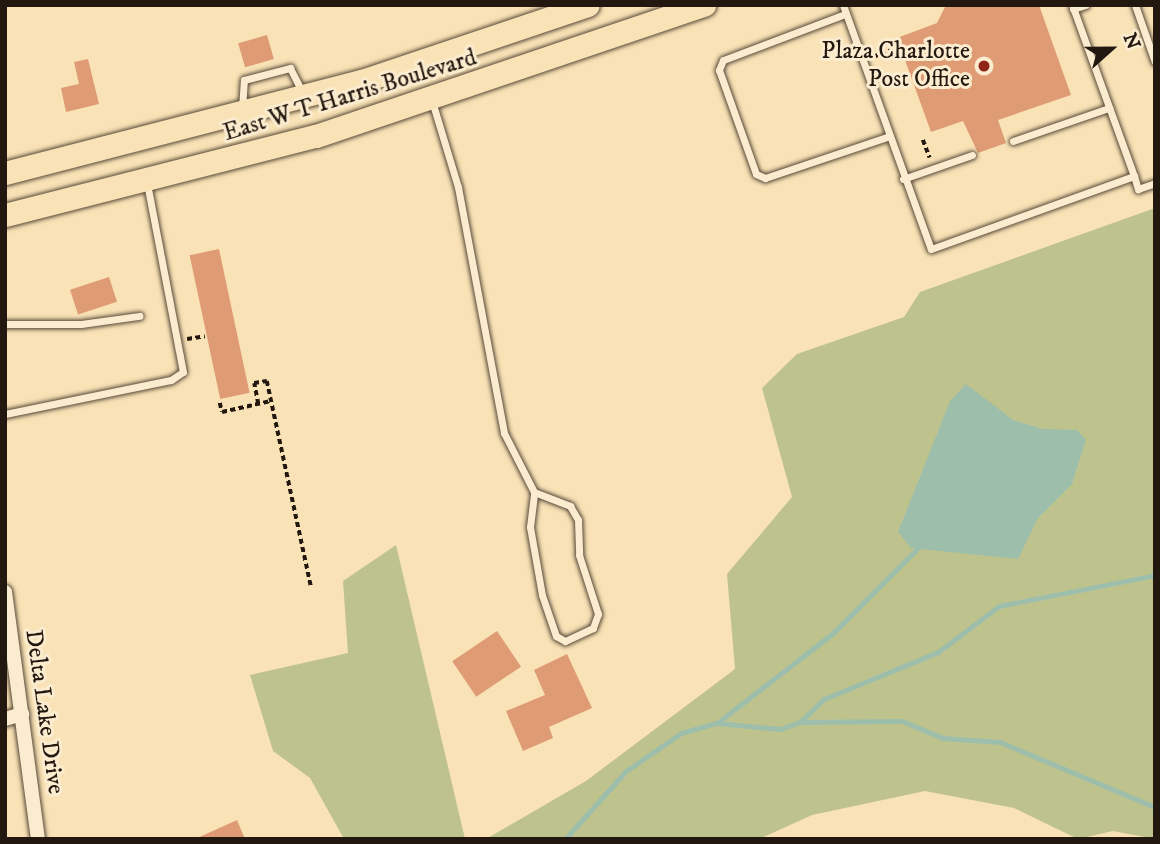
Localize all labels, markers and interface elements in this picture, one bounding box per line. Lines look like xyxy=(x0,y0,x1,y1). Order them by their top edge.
north arrow xyxy=(1076,14,1146,84)
text: N xyxy=(1118,30,1145,53)
place label: Plaza Charlotte Post Office xyxy=(821,38,970,94)
street label: East W T Harris Boulevard xyxy=(220,44,480,148)
marker: Plaza Charlotte Post Office xyxy=(976,58,992,74)
street label: Delta Lake Drive xyxy=(18,628,70,796)

